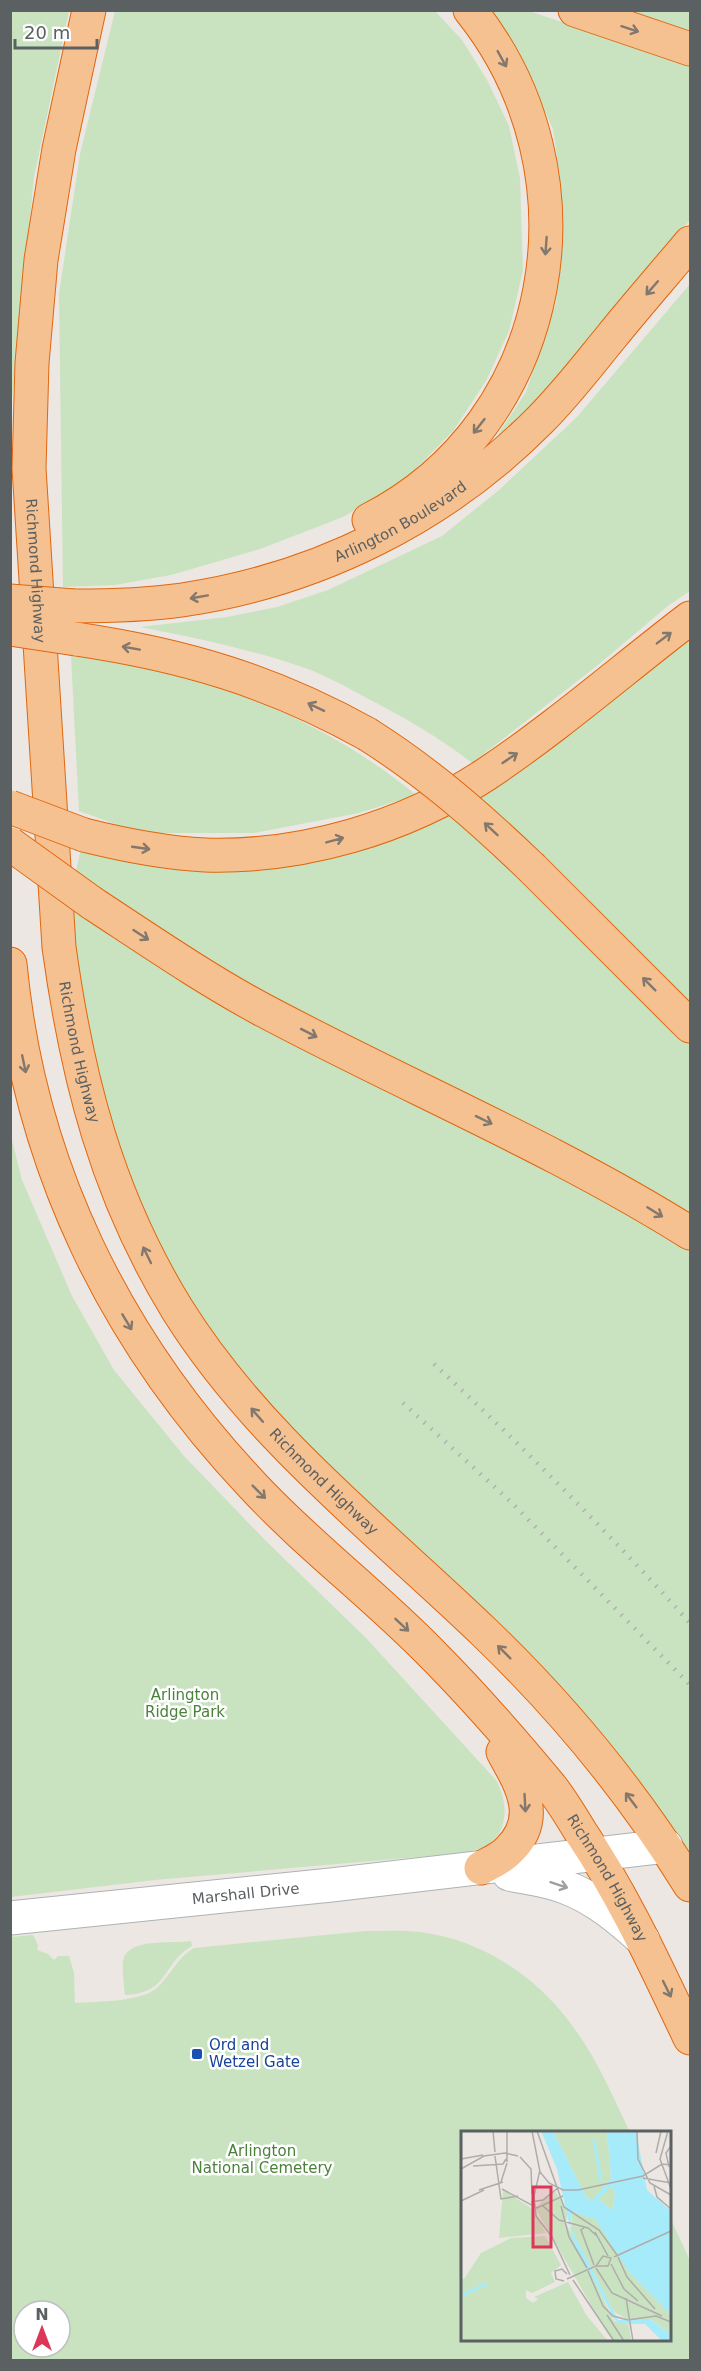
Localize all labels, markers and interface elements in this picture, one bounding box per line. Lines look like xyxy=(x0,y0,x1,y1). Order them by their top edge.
scale bar xyxy=(15,12,98,50)
text: 20 m xyxy=(24,22,70,43)
one-way arrow xyxy=(620,24,639,35)
one-way arrow xyxy=(497,50,509,67)
one-way arrow xyxy=(540,236,551,256)
one-way arrow xyxy=(645,280,659,295)
one-way arrow xyxy=(473,418,486,434)
street label: Arlington Boulevard xyxy=(332,477,470,566)
street label: Richmond Highway xyxy=(22,498,49,644)
one-way arrow xyxy=(189,592,209,603)
one-way arrow xyxy=(656,632,672,645)
one-way arrow xyxy=(121,642,141,653)
one-way arrow xyxy=(307,700,325,712)
one-way arrow xyxy=(501,752,518,764)
one-way arrow xyxy=(483,822,498,836)
one-way arrow xyxy=(325,833,344,845)
one-way arrow xyxy=(131,842,150,853)
one-way arrow xyxy=(132,929,148,941)
one-way arrow xyxy=(642,977,657,992)
street label: Richmond Highway xyxy=(55,980,104,1125)
one-way arrow xyxy=(299,1028,317,1039)
one-way arrow xyxy=(19,1053,30,1073)
one-way arrow xyxy=(474,1114,492,1126)
one-way arrow xyxy=(647,1205,664,1218)
one-way arrow xyxy=(141,1247,153,1264)
one-way arrow xyxy=(121,1313,133,1330)
one-way arrow xyxy=(251,1407,264,1423)
street label: Richmond Highway xyxy=(266,1425,382,1539)
one-way arrow xyxy=(251,1485,266,1499)
one-way arrow xyxy=(394,1618,409,1632)
one-way arrow xyxy=(496,1645,511,1660)
park label: Arlington Ridge Park xyxy=(145,1686,225,1721)
one-way arrow xyxy=(520,1792,531,1812)
one-way arrow xyxy=(625,1792,637,1808)
street label: Richmond Highway xyxy=(563,1811,651,1945)
street label: Marshall Drive xyxy=(191,1879,300,1908)
one-way arrow xyxy=(549,1880,568,1891)
one-way arrow xyxy=(662,1980,674,1998)
place label: Ord and Wetzel Gate xyxy=(209,2036,300,2071)
marker: Ord and Wetzel Gate xyxy=(190,2047,204,2061)
inset map xyxy=(461,2131,671,2341)
park label: Arlington National Cemetery xyxy=(192,2142,333,2177)
north arrow xyxy=(12,2299,72,2359)
text: N xyxy=(35,2305,49,2324)

